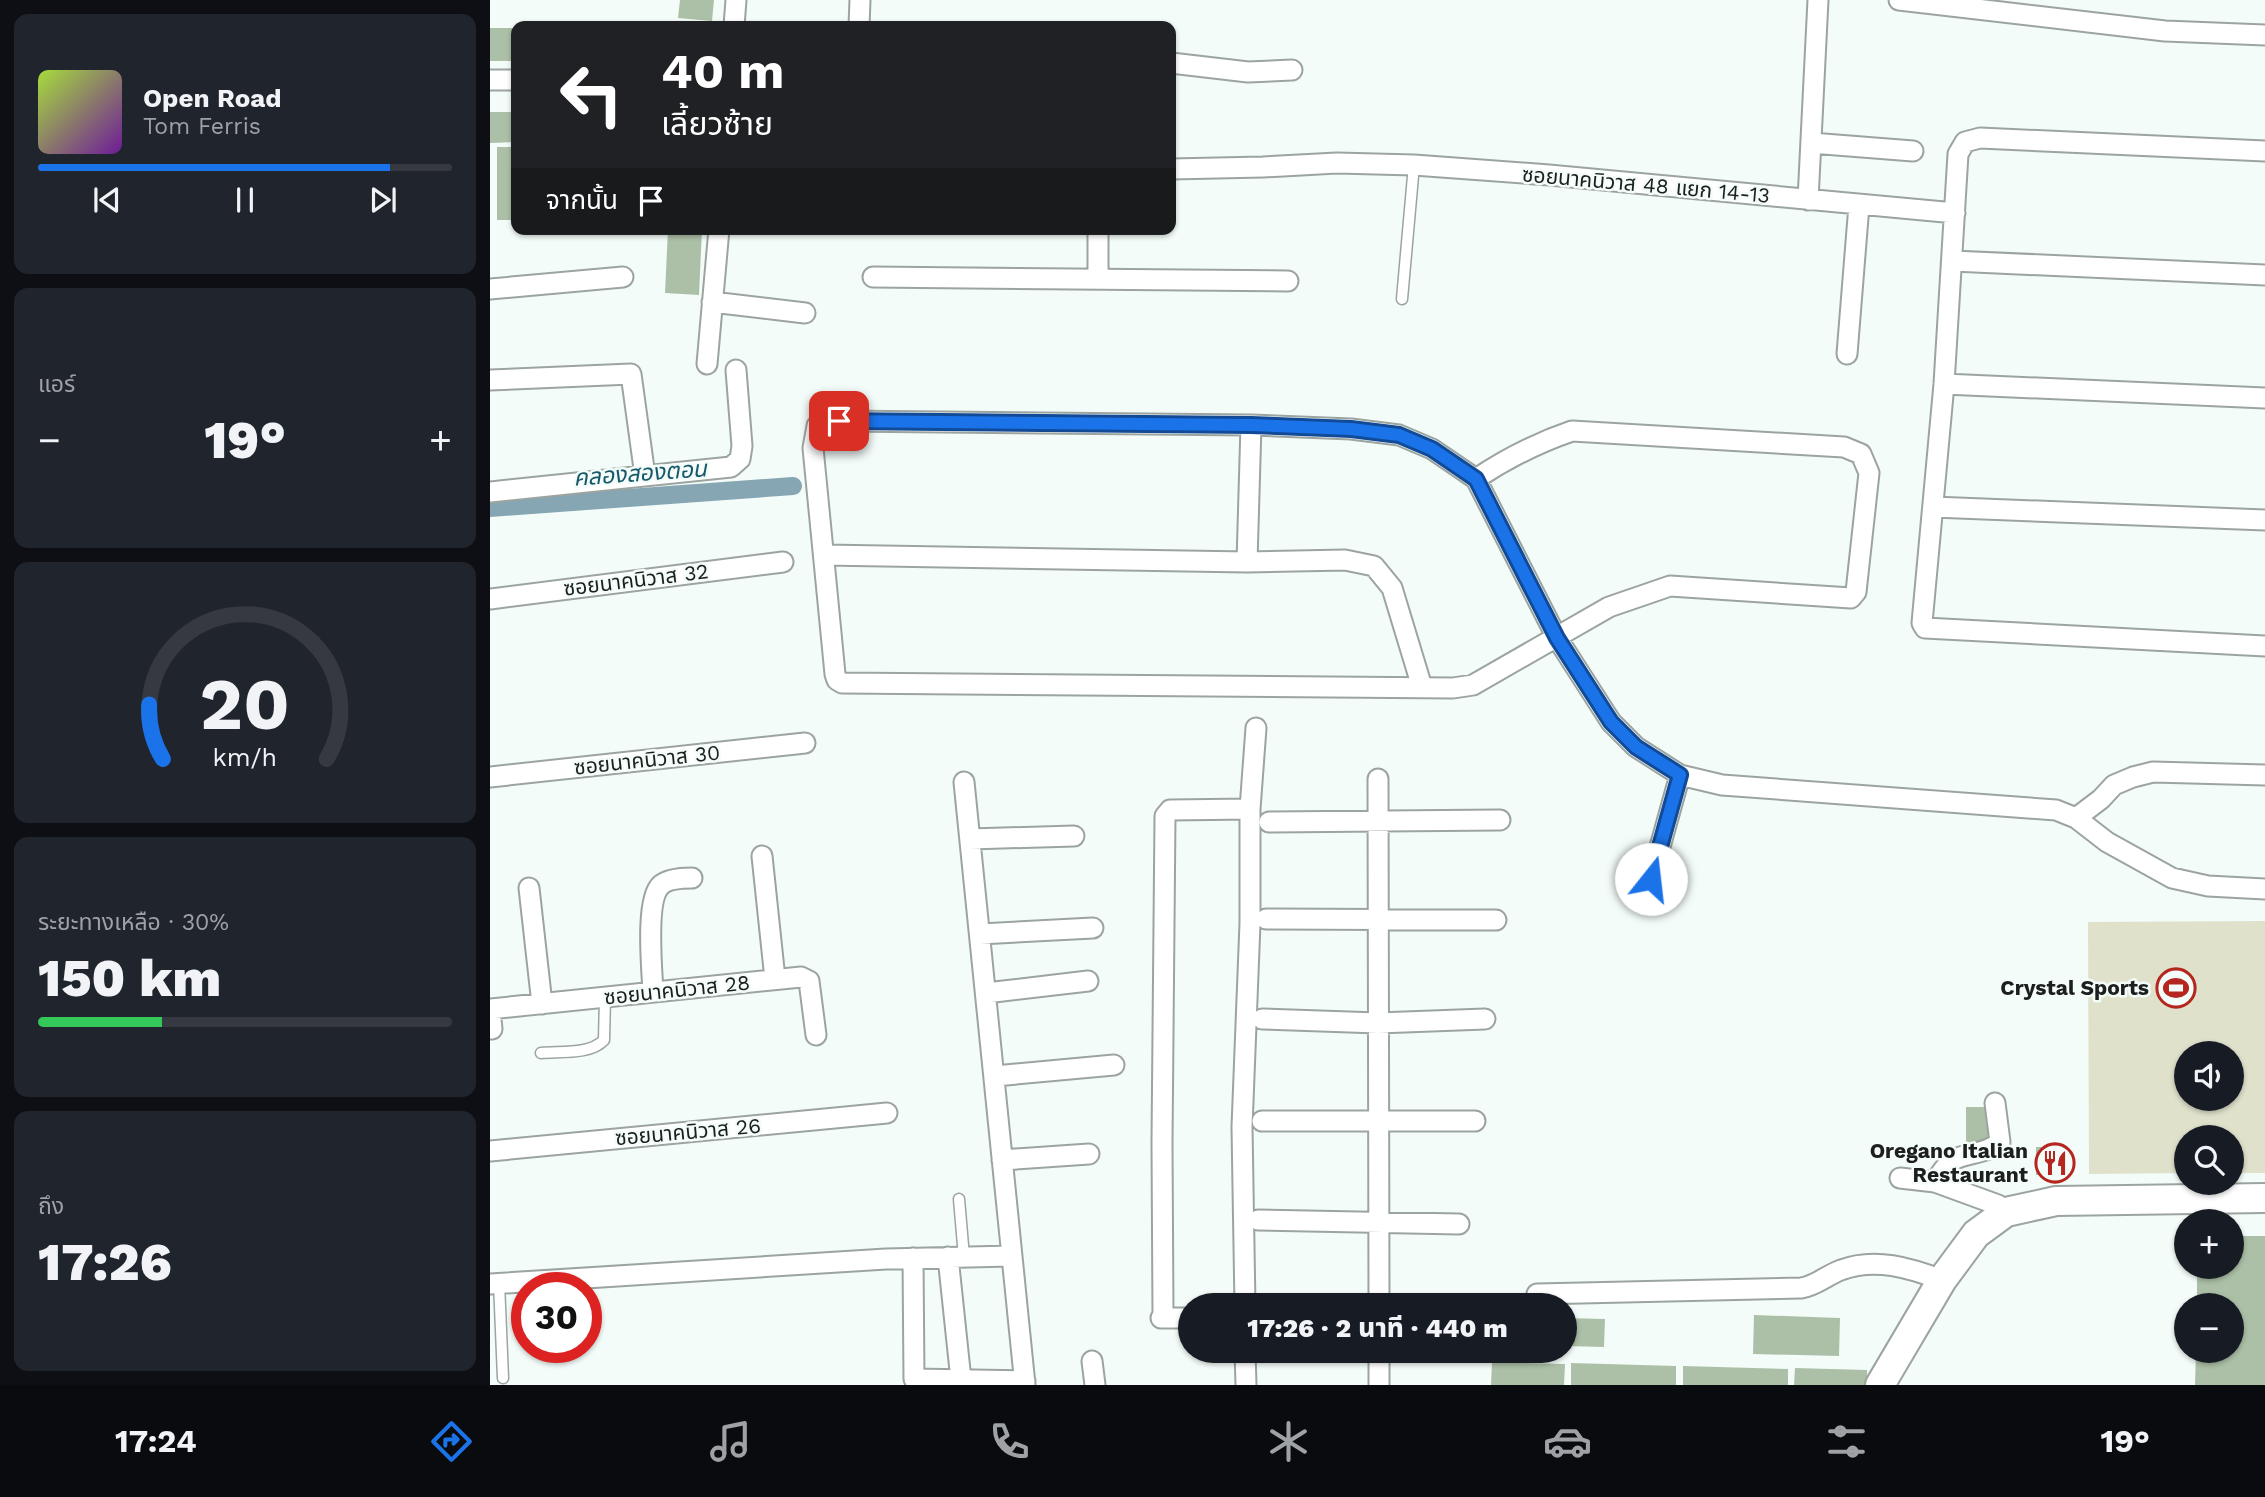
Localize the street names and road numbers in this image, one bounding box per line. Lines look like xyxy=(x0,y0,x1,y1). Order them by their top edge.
street label: ซอยนาคนิวาส 48 แยก 14-13 xyxy=(1521,161,1771,208)
street label: ซอยนาคนิวาส 32 xyxy=(562,558,710,601)
street label: ซอยนาคนิวาส 30 xyxy=(573,739,721,780)
street label: ซอยนาคนิวาส 28 xyxy=(603,969,751,1010)
street label: ซอยนาคนิวาส 26 xyxy=(614,1113,762,1150)

